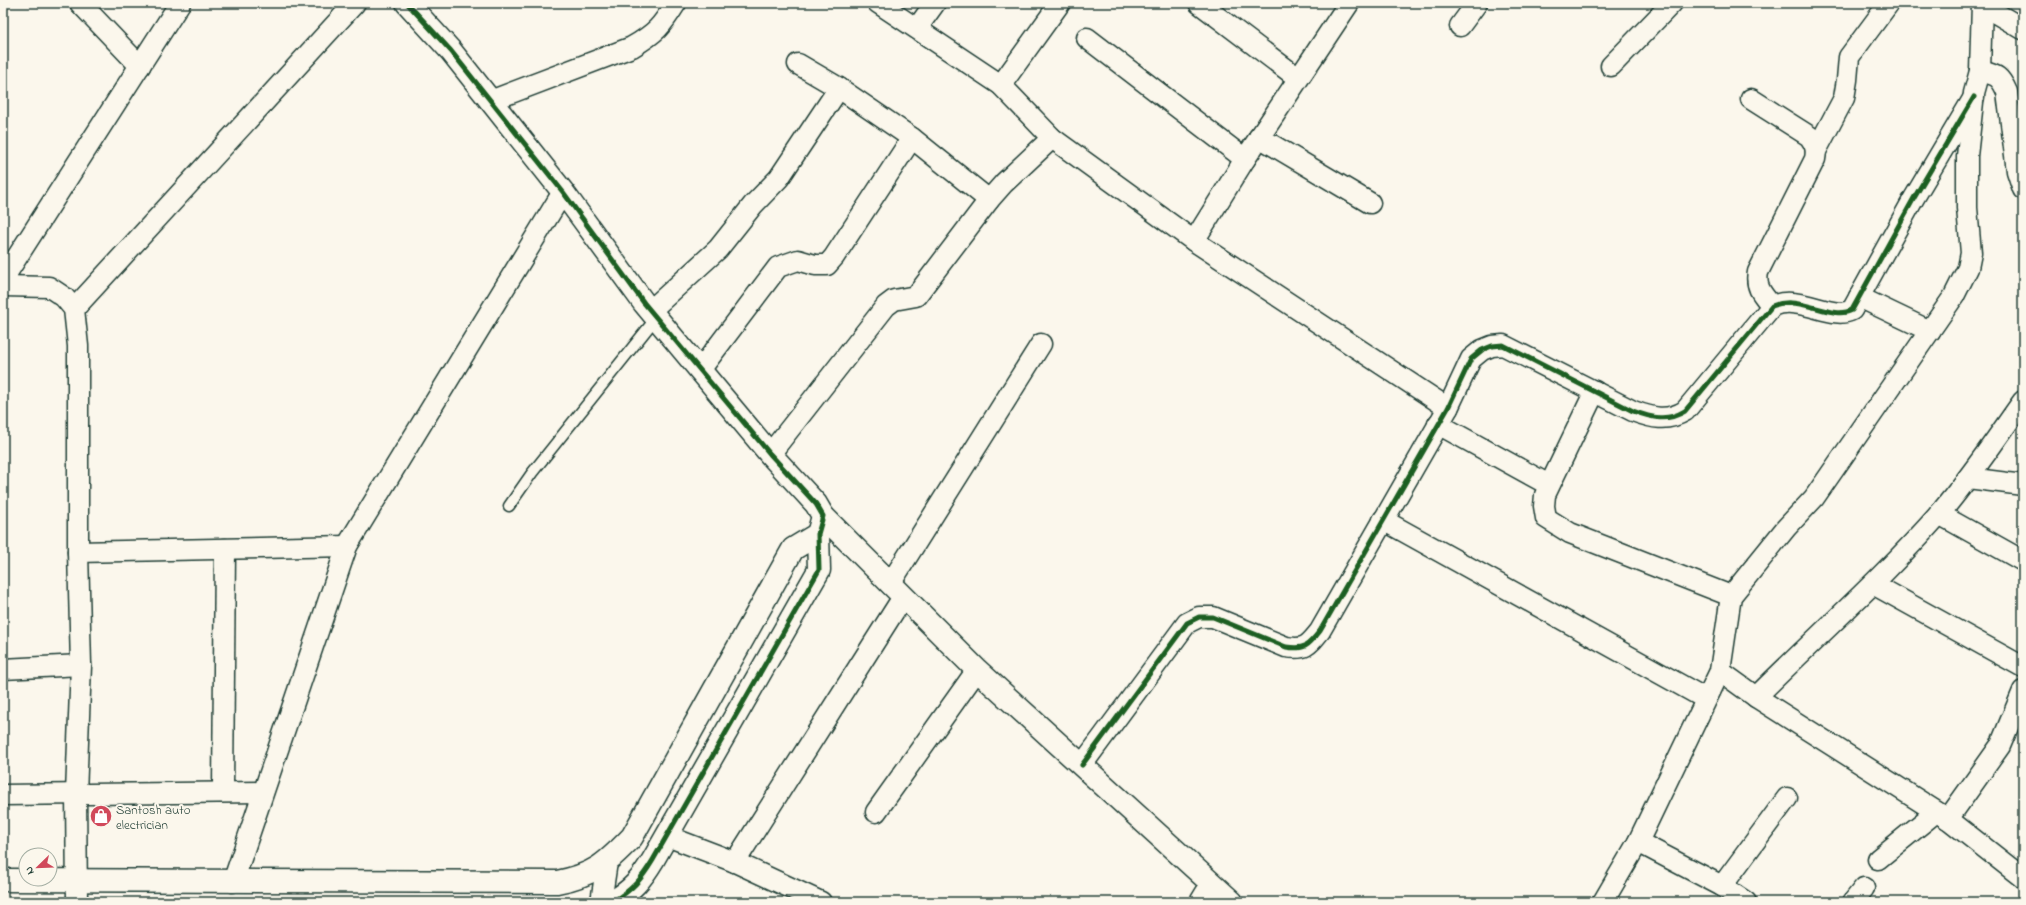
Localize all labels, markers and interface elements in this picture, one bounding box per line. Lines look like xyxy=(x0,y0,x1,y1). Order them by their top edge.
place label: Santosh auto electrician xyxy=(116,801,191,835)
shop icon: Santosh auto electrician xyxy=(88,803,114,829)
north arrow xyxy=(18,847,58,887)
text: N xyxy=(21,864,39,877)

